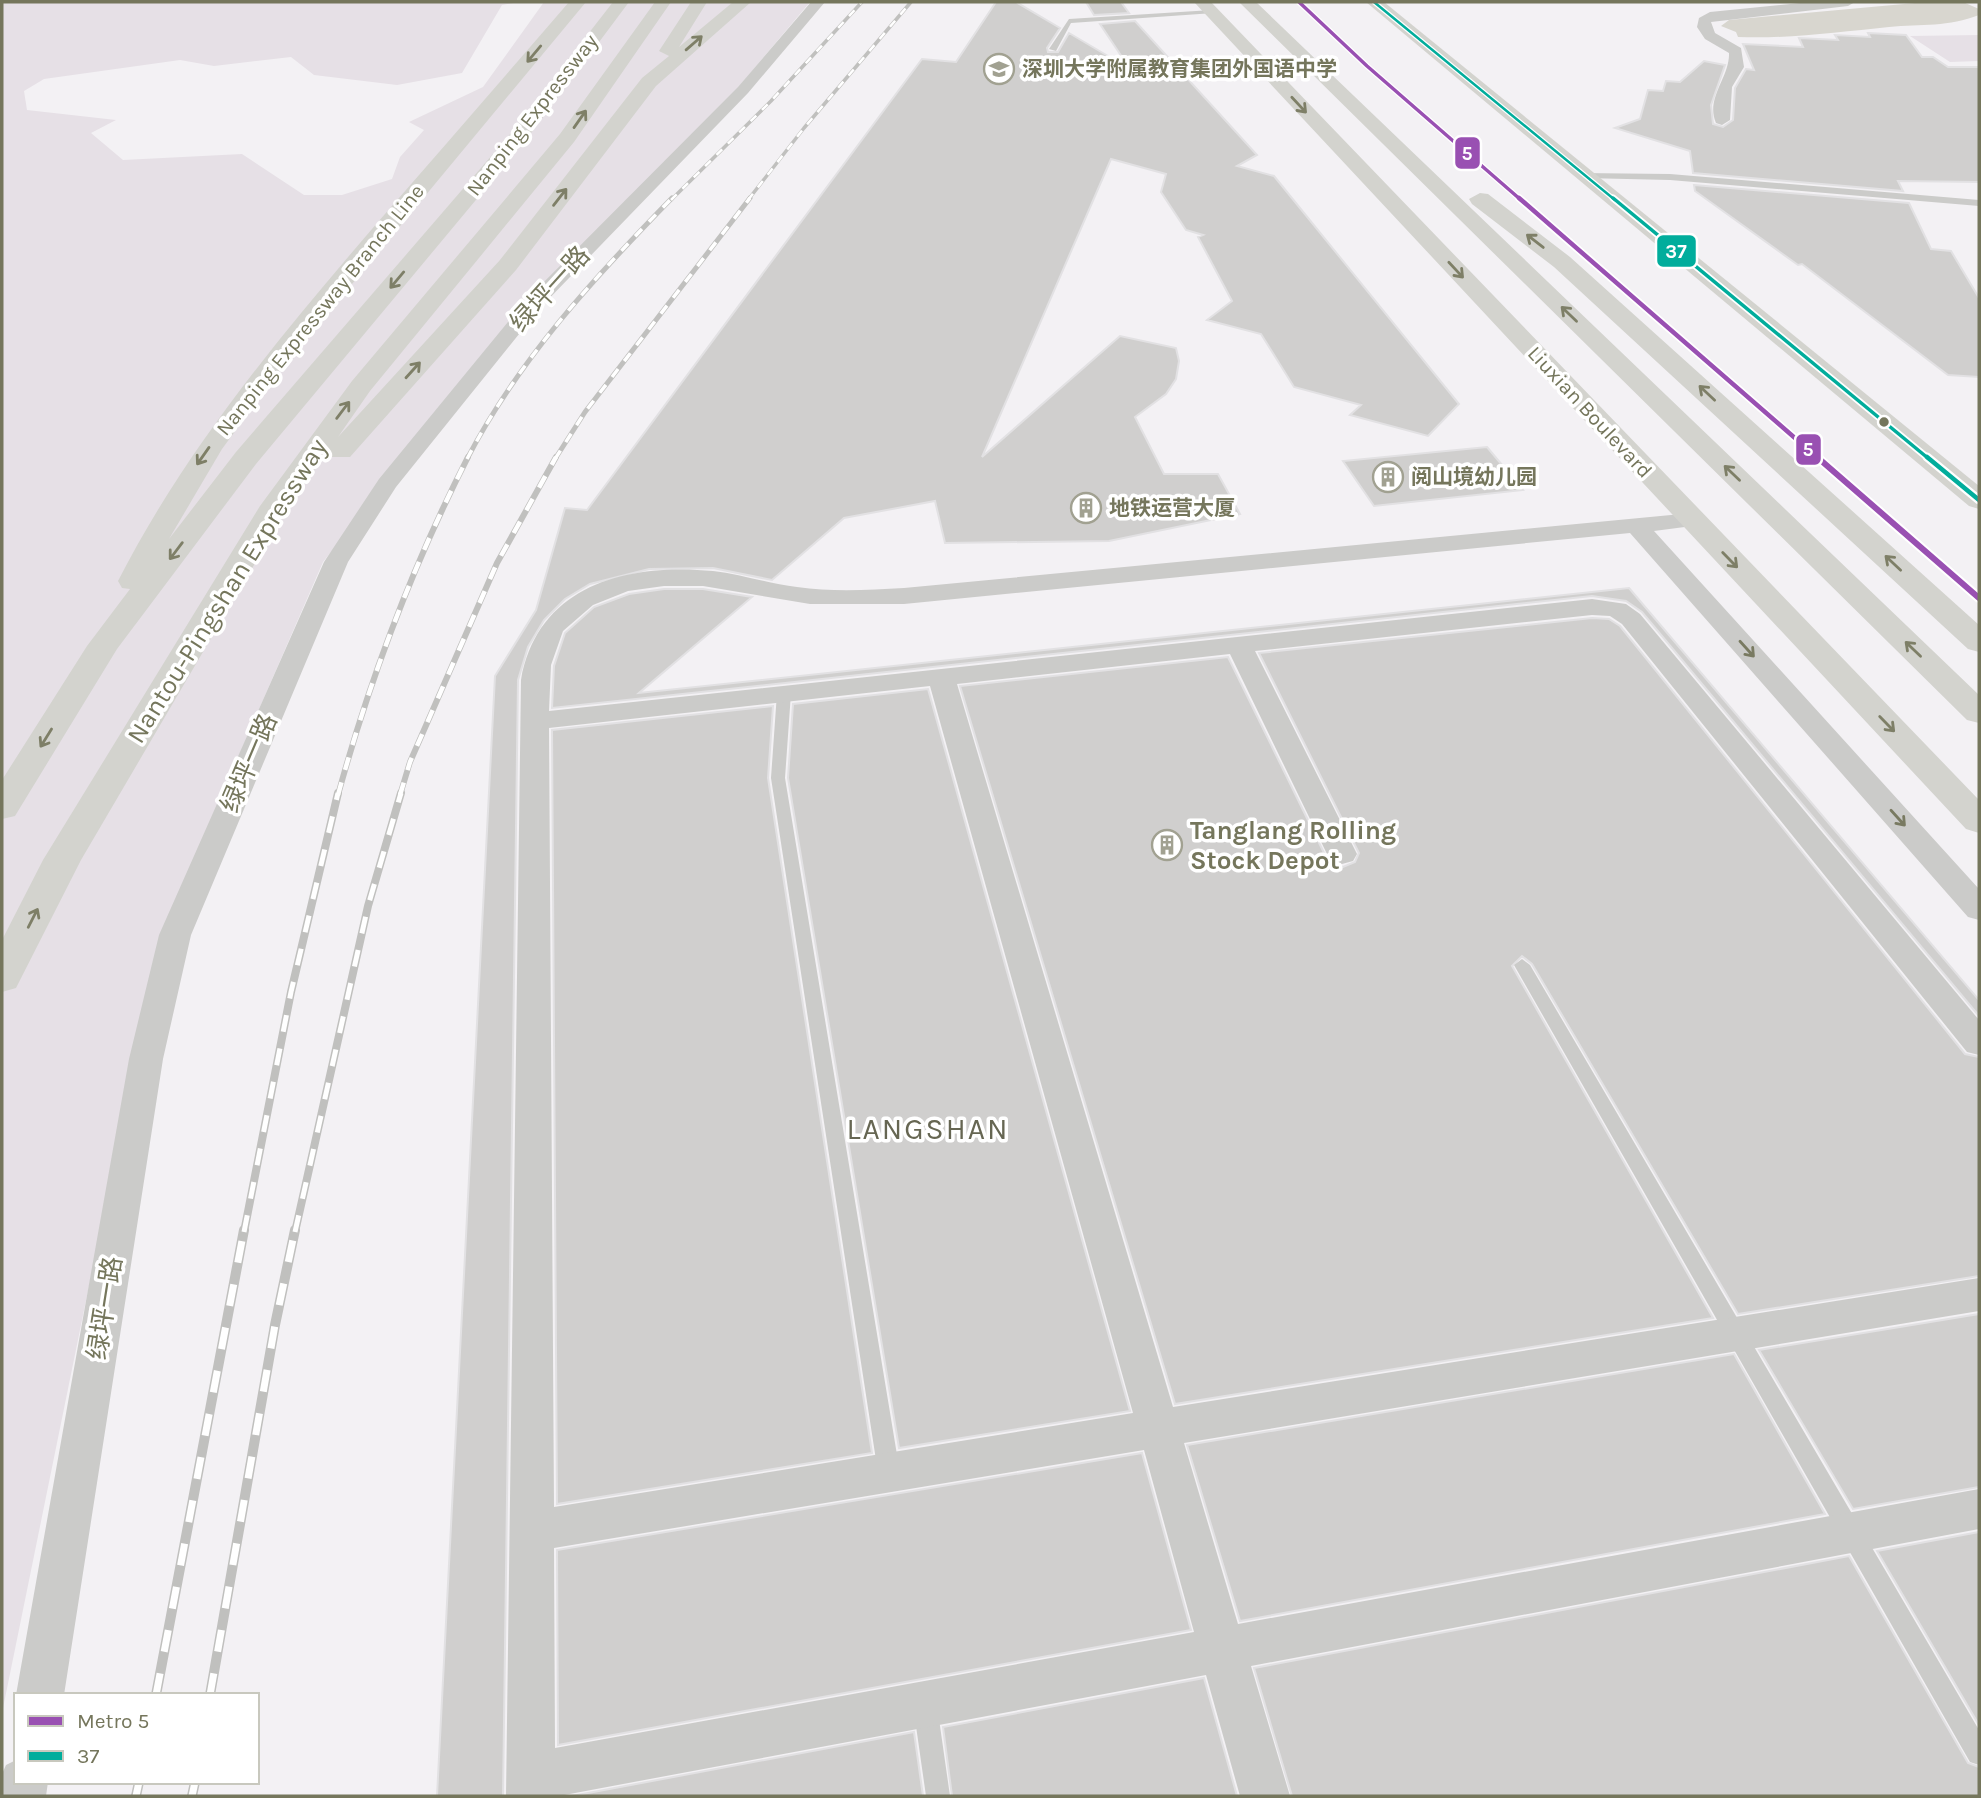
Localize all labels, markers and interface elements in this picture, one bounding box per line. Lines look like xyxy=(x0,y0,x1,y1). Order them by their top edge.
street label: Nanping Expressway xyxy=(461,29,603,201)
one-way arrow xyxy=(685,35,703,51)
one-way arrow xyxy=(526,44,542,62)
school or university icon: 深圳大学附属教育集团外国语中学 xyxy=(982,52,1016,86)
place label: 深圳大学附属教育集团外国语中学 xyxy=(1022,57,1337,81)
one-way arrow xyxy=(1291,96,1308,113)
one-way arrow xyxy=(573,110,587,129)
line badge: 5 xyxy=(1454,136,1481,170)
text: 5 xyxy=(1461,143,1473,165)
street label: Nanping Expressway Branch Line xyxy=(211,180,429,440)
one-way arrow xyxy=(553,189,568,207)
one-way arrow xyxy=(1526,233,1545,248)
line badge: 37 xyxy=(1656,234,1697,268)
street label: 绿坪一路 xyxy=(504,240,596,338)
text: 37 xyxy=(1665,241,1687,263)
one-way arrow xyxy=(1447,261,1464,278)
one-way arrow xyxy=(389,271,405,289)
one-way arrow xyxy=(1561,306,1578,323)
street label: Liuxian Boulevard xyxy=(1523,341,1657,483)
one-way arrow xyxy=(405,361,421,379)
one-way arrow xyxy=(1698,385,1716,401)
one-way arrow xyxy=(335,401,350,420)
unlabelled marker xyxy=(1877,415,1891,429)
street label: Nantou-Pingshan Expressway xyxy=(120,433,334,749)
line badge: 5 xyxy=(1795,433,1822,466)
text: 5 xyxy=(1802,439,1814,461)
one-way arrow xyxy=(196,446,210,465)
building icon: 阅山境幼儿园 xyxy=(1371,460,1405,494)
one-way arrow xyxy=(1724,464,1741,481)
place label: 阅山境幼儿园 xyxy=(1411,465,1537,489)
building icon: 地铁运营大厦 xyxy=(1069,491,1103,525)
place label: 地铁运营大厦 xyxy=(1109,496,1235,520)
one-way arrow xyxy=(168,541,183,560)
one-way arrow xyxy=(1722,551,1739,568)
one-way arrow xyxy=(1884,555,1902,571)
one-way arrow xyxy=(1739,640,1755,658)
one-way arrow xyxy=(1905,640,1922,657)
street label: 绿坪一路 xyxy=(214,709,284,817)
one-way arrow xyxy=(1878,715,1895,733)
one-way arrow xyxy=(38,727,52,747)
one-way arrow xyxy=(1890,809,1907,826)
place label: Tanglang Rolling Stock Depot xyxy=(1190,815,1396,876)
building icon: Tanglang Rolling Stock Depot xyxy=(1150,828,1184,862)
one-way arrow xyxy=(26,908,40,928)
district label: LANGSHAN xyxy=(846,1111,1010,1147)
street label: 绿坪一路 xyxy=(82,1254,128,1362)
legend xyxy=(14,1693,259,1784)
text: Metro 5 xyxy=(77,1709,149,1733)
text: 37 xyxy=(77,1744,99,1768)

